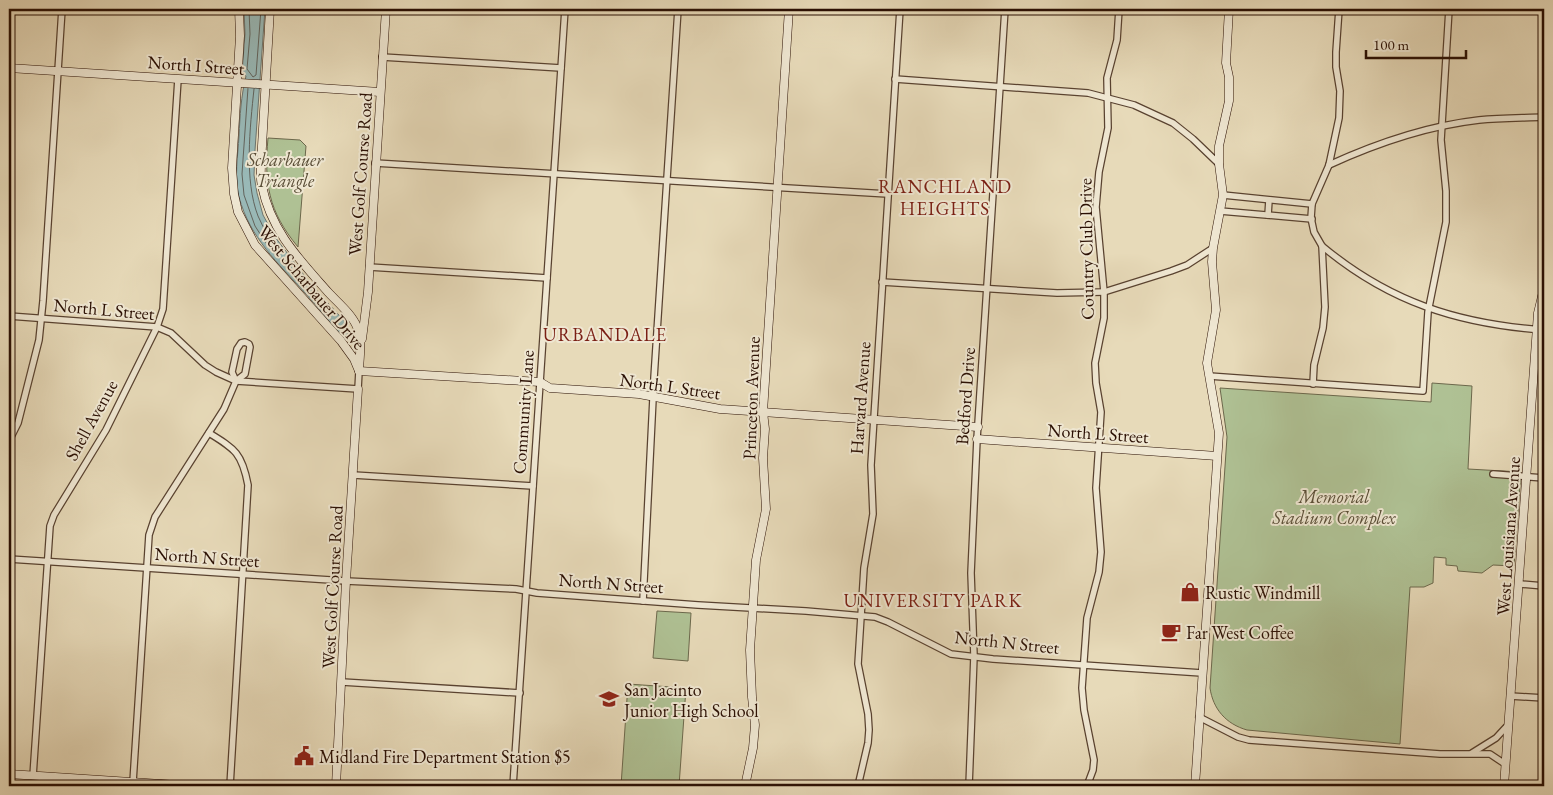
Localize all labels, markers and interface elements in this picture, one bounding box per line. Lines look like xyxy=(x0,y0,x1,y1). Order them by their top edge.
scale bar xyxy=(1366,28,1466,60)
text: 100 m xyxy=(1373,35,1410,54)
street label: North I Street xyxy=(147,50,246,80)
street label: West Golf Course Road xyxy=(343,91,377,256)
park label: Scharbauer Triangle xyxy=(246,148,324,193)
district label: RANCHLAND HEIGHTS xyxy=(878,174,1012,221)
street label: Country Club Drive xyxy=(1073,178,1099,320)
street label: West Scharbauer Drive xyxy=(253,220,371,354)
street label: North L Street xyxy=(53,293,156,325)
district label: URBANDALE xyxy=(543,322,667,347)
street label: Princeton Avenue xyxy=(737,336,765,460)
street label: Harvard Avenue xyxy=(845,341,875,455)
street label: Bedford Drive xyxy=(950,346,980,446)
street label: Community Lane xyxy=(507,349,539,475)
street label: North L Street xyxy=(618,368,722,404)
street label: Shell Avenue xyxy=(59,376,123,464)
street label: North L Street xyxy=(1047,418,1150,448)
street label: West Louisiana Avenue xyxy=(1491,456,1525,616)
park label: Memorial Stadium Complex xyxy=(1272,485,1397,530)
street label: West Golf Course Road xyxy=(316,504,348,669)
street label: North N Street xyxy=(154,542,261,572)
street label: North N Street xyxy=(558,568,665,598)
shop icon: Rustic Windmill xyxy=(1179,581,1201,603)
place label: Rustic Windmill xyxy=(1205,581,1320,604)
district label: UNIVERSITY PARK xyxy=(844,588,1022,613)
cafe icon: Far West Coffee xyxy=(1160,621,1182,643)
place label: Far West Coffee xyxy=(1186,621,1294,644)
street label: North N Street xyxy=(954,625,1061,659)
place label: San Jacinto Junior High School xyxy=(622,678,759,722)
school or university icon: San Jacinto Junior High School xyxy=(598,688,620,710)
public building icon: Midland Fire Department Station $5 xyxy=(293,745,315,767)
place label: Midland Fire Department Station $5 xyxy=(319,745,571,768)

